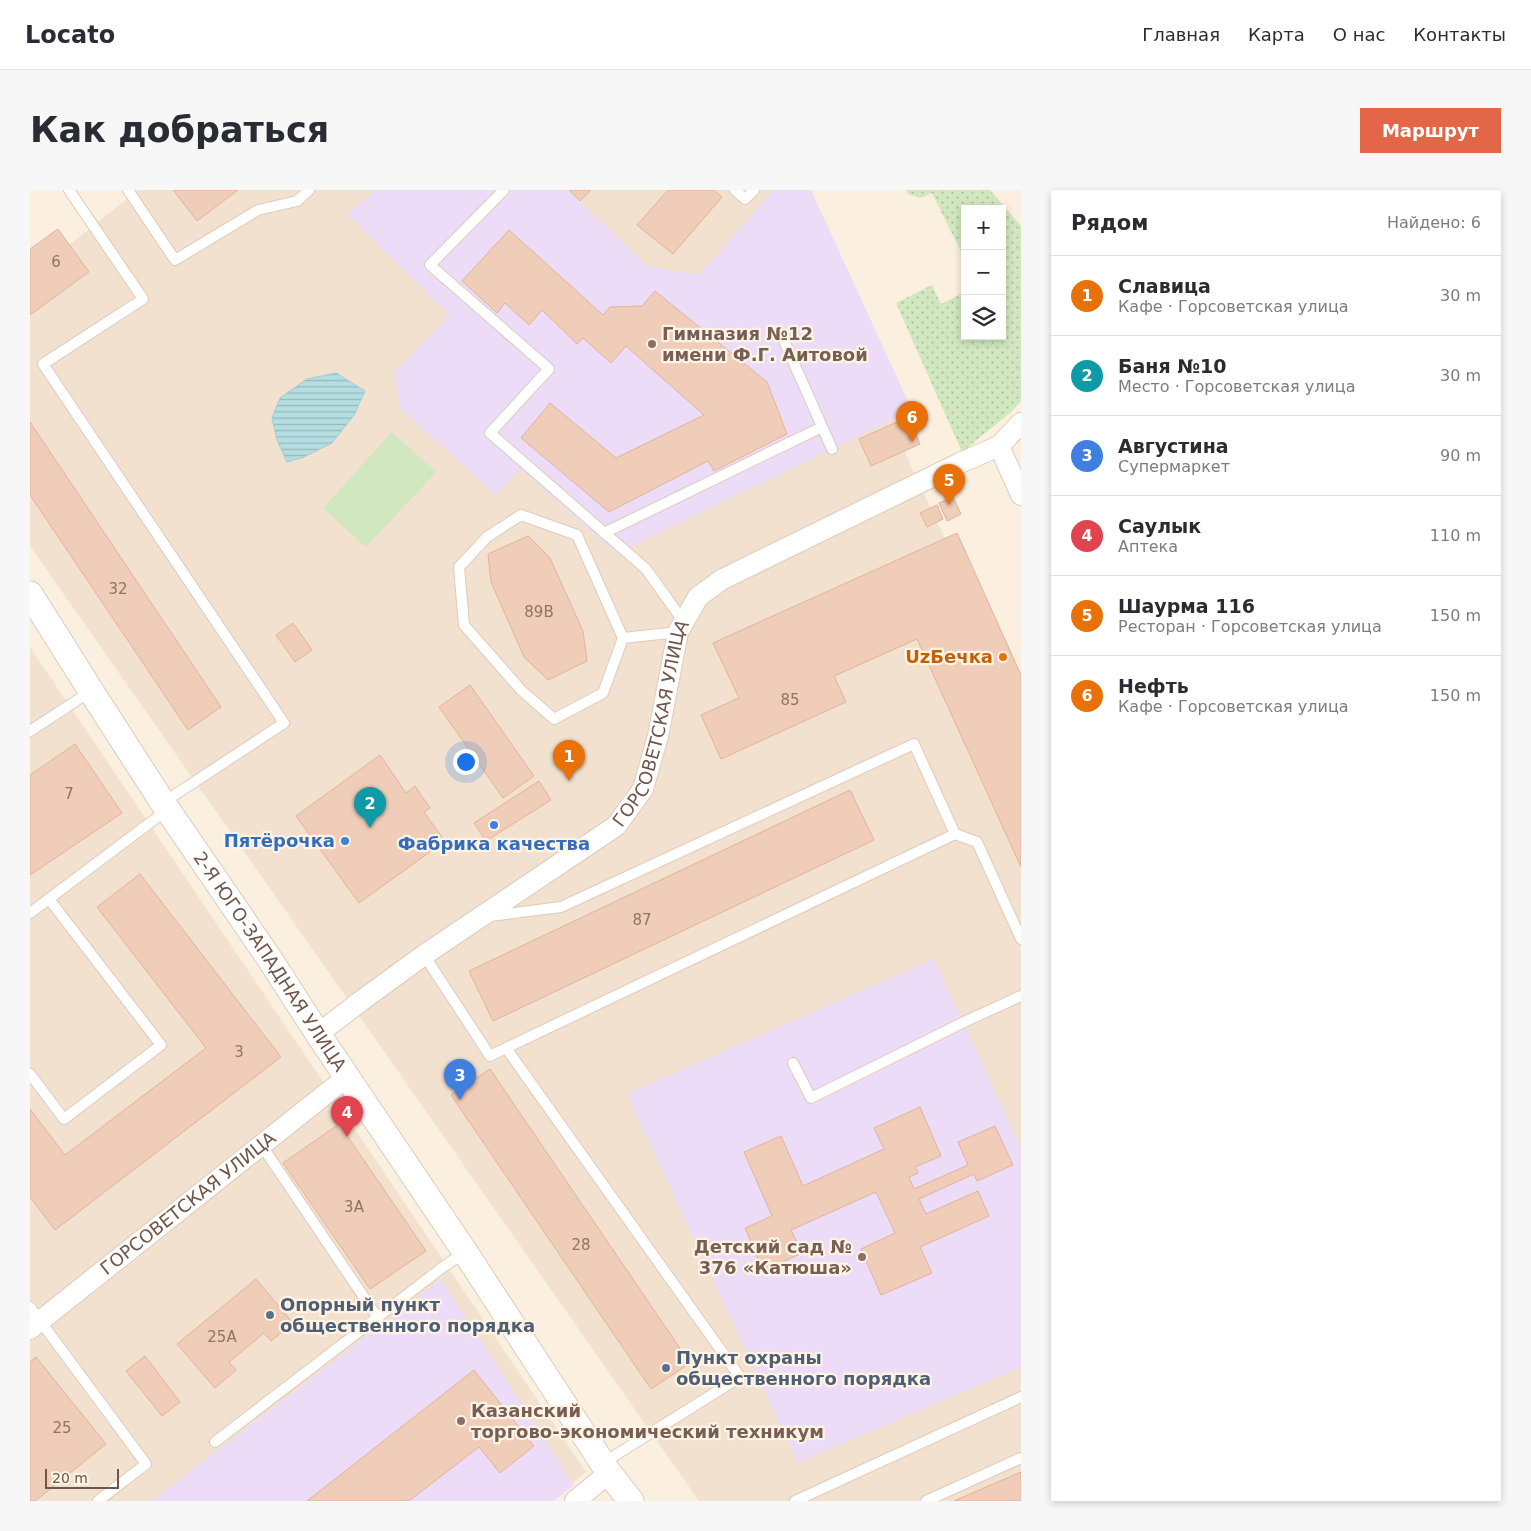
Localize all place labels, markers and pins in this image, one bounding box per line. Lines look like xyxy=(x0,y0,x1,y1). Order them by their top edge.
place label: Гимназия №12 имени Ф.Г. Аитовой xyxy=(662,323,868,365)
marker: Гимназия №12 имени Ф.Г. Аитовой xyxy=(646,338,658,350)
pin: 6 xyxy=(896,401,928,442)
pin: 5 xyxy=(933,464,965,505)
place label: UzБечка xyxy=(905,646,993,667)
marker: UzБечка xyxy=(997,651,1009,663)
pin: 1 xyxy=(553,740,585,781)
pin: 2 xyxy=(354,787,386,828)
marker: Фабрика качества xyxy=(488,819,500,831)
place label: Пятёрочка xyxy=(224,830,335,851)
place label: Фабрика качества xyxy=(398,833,590,854)
marker: Пятёрочка xyxy=(339,835,351,847)
pin: 3 xyxy=(444,1059,476,1100)
pin: 4 xyxy=(331,1096,363,1137)
place label: Детский сад № 376 «Катюша» xyxy=(694,1236,852,1278)
marker: Детский сад № 376 «Катюша» xyxy=(856,1251,868,1263)
place label: Опорный пункт общественного порядка xyxy=(280,1294,535,1336)
marker: Опорный пункт общественного порядка xyxy=(264,1309,276,1321)
place label: Пункт охраны общественного порядка xyxy=(676,1347,931,1389)
marker: Пункт охраны общественного порядка xyxy=(660,1362,672,1374)
place label: Казанский торгово-экономический техникум xyxy=(471,1400,824,1442)
marker: Казанский торгово-экономический техникум xyxy=(455,1415,467,1427)

